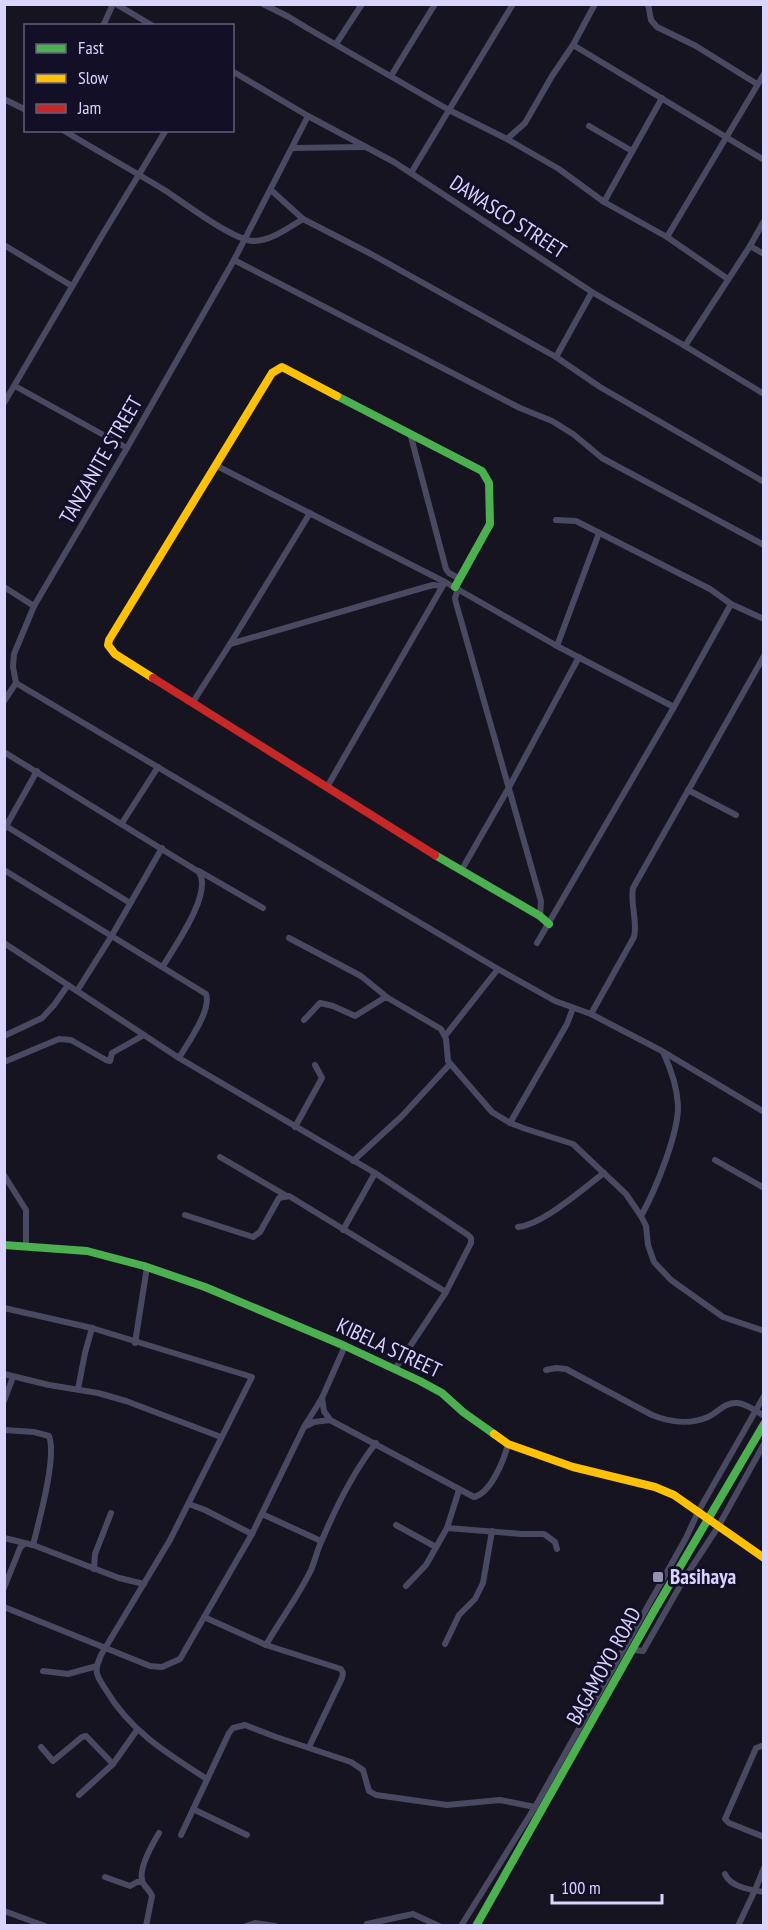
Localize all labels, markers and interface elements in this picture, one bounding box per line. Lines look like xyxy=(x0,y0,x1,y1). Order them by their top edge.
legend xyxy=(24,24,234,132)
text: Fast xyxy=(78,36,104,59)
text: Slow xyxy=(78,66,109,89)
text: Jam xyxy=(77,96,101,119)
street label: DAWASCO STREET xyxy=(445,169,572,265)
street label: TANZANITE STREET xyxy=(53,390,148,529)
street label: KIBELA STREET xyxy=(333,1312,446,1384)
place label: Basihaya xyxy=(670,1563,737,1590)
marker: Basihaya xyxy=(651,1570,665,1584)
street label: BAGAMOYO ROAD xyxy=(560,1602,647,1729)
scale bar xyxy=(552,1867,662,1905)
text: 100 m xyxy=(561,1876,601,1899)

